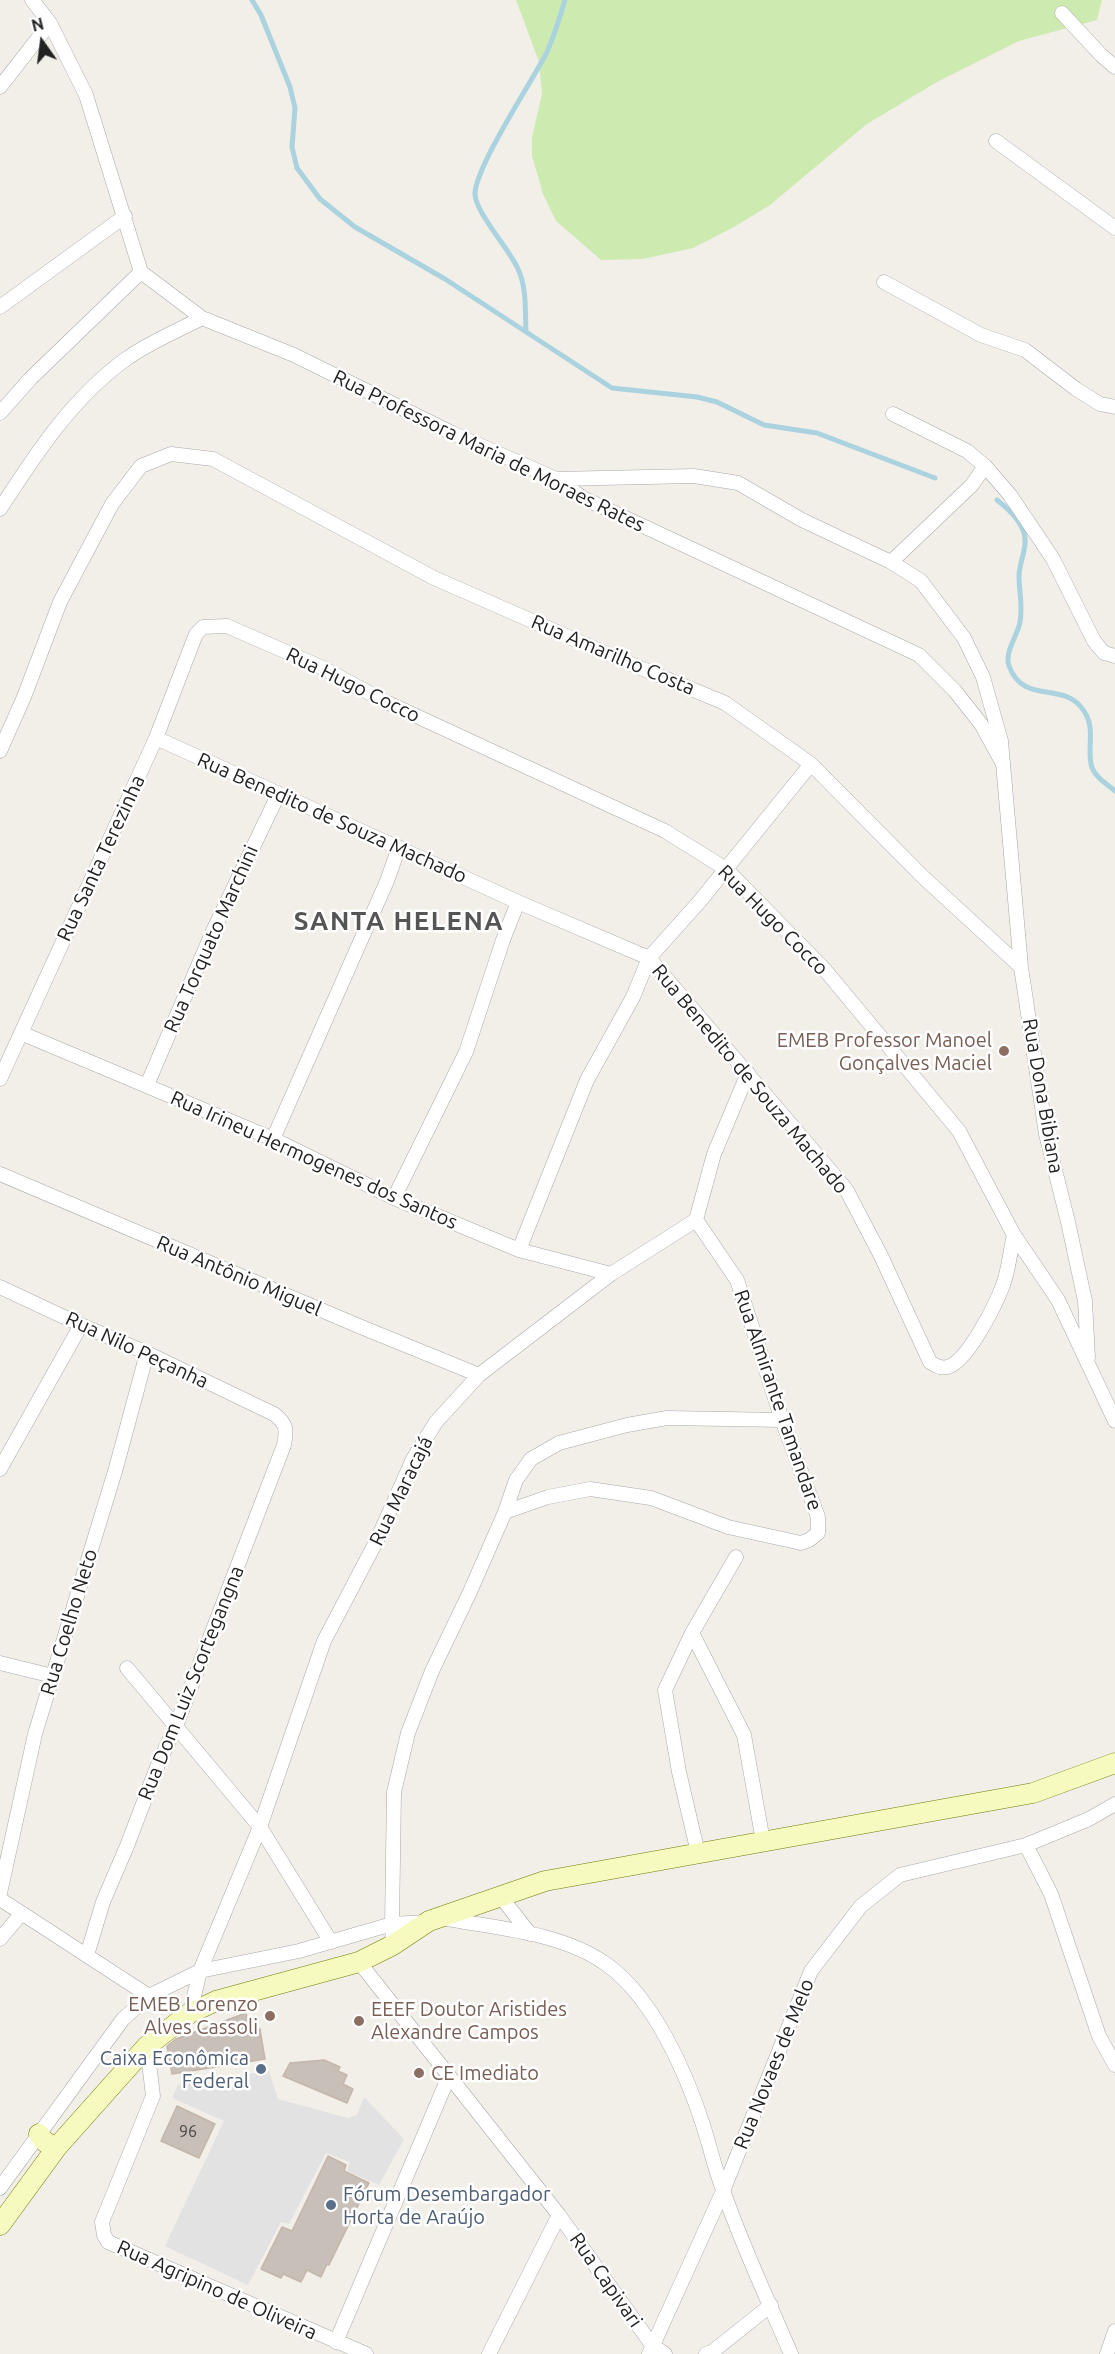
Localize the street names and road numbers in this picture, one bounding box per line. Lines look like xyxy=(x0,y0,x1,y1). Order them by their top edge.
street label: Rua Professora Maria de Moraes Rates xyxy=(329,365,649,537)
street label: Rua Amarilho Costa xyxy=(528,610,698,700)
street label: Rua Hugo Cocco xyxy=(282,642,424,728)
street label: Rua Benedito de Souza Machado xyxy=(193,748,471,888)
street label: Rua Santa Terezinha xyxy=(52,771,150,945)
street label: Rua Torquato Marchini xyxy=(159,842,263,1036)
street label: Rua Hugo Cocco xyxy=(713,860,833,980)
street label: Rua Benedito de Souza Machado xyxy=(647,959,853,1199)
street label: Rua Dona Bibiana xyxy=(1018,1017,1068,1175)
street label: Rua Irineu Hermogenes dos Santos xyxy=(167,1086,461,1234)
street label: Rua Antônio Miguel xyxy=(153,1230,325,1322)
street label: Rua Almirante Tamandare xyxy=(729,1286,827,1514)
street label: Rua Nilo Peçanha xyxy=(62,1306,212,1394)
street label: Rua Maracajá xyxy=(364,1432,438,1550)
street label: Rua Coelho Neto xyxy=(35,1546,103,1698)
street label: Rua Dom Luiz Scortegangna xyxy=(133,1562,249,1804)
street label: Rua Novaes de Melo xyxy=(729,1975,819,2153)
street label: Rua Capivari xyxy=(565,2228,647,2332)
street label: Rua Agripino de Oliveira xyxy=(113,2235,321,2345)

